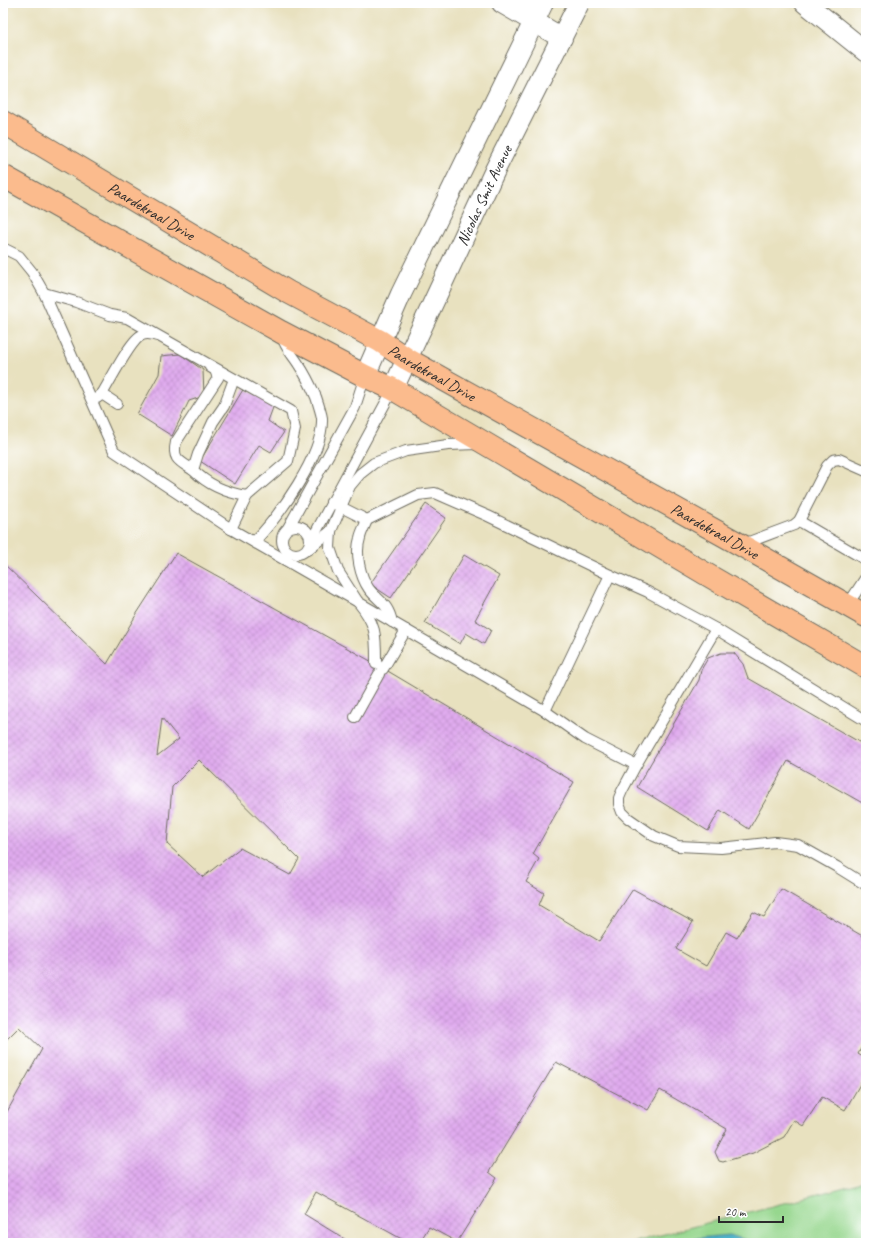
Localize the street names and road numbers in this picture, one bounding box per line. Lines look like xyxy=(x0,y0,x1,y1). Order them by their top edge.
street label: Nicolas Smit Avenue xyxy=(452,140,518,249)
street label: Paardekraal Drive xyxy=(104,178,200,246)
street label: Paardekraal Drive xyxy=(384,340,480,407)
street label: Paardekraal Drive xyxy=(667,499,763,565)

